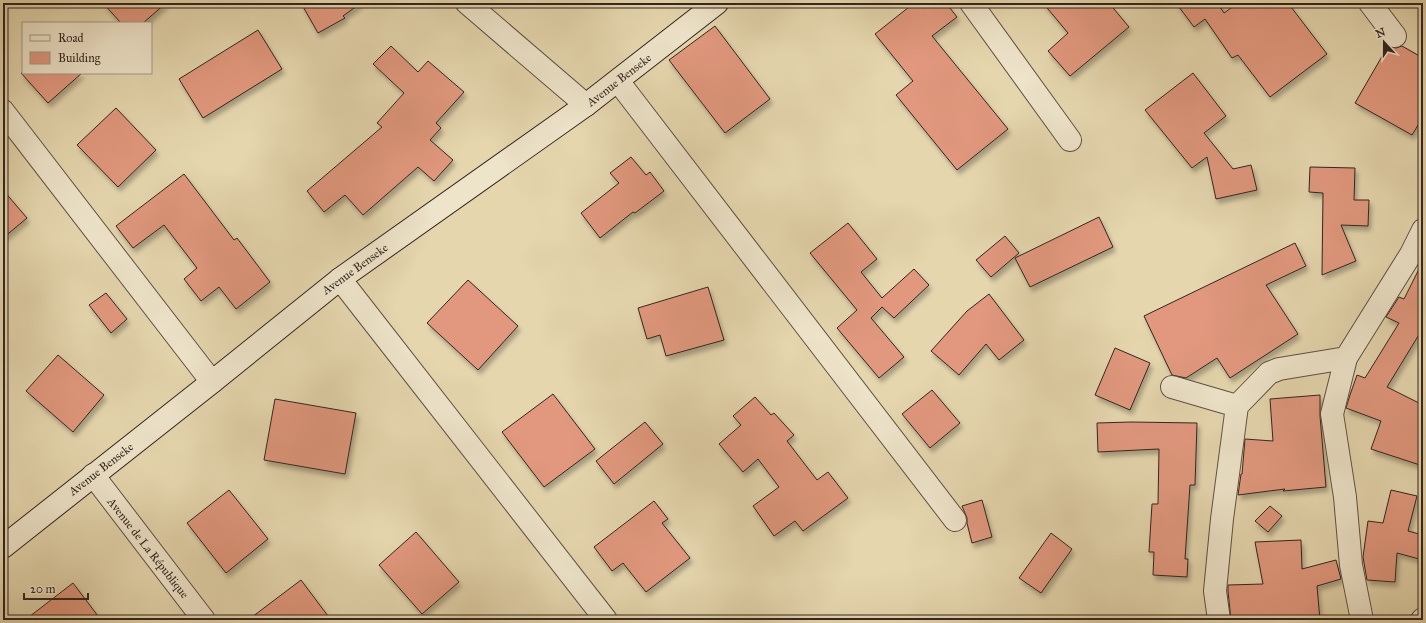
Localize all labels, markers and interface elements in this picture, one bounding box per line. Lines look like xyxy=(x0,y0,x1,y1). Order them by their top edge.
legend xyxy=(22,22,152,74)
north arrow xyxy=(1364,22,1404,62)
text: N xyxy=(1374,25,1388,41)
text: Road xyxy=(58,31,84,45)
text: Building xyxy=(58,51,101,66)
street label: Avenue Benseke xyxy=(583,51,654,110)
street label: Avenue Benseke xyxy=(319,240,391,298)
street label: Avenue Benseke xyxy=(65,440,136,499)
street label: Avenue de La République xyxy=(103,494,192,602)
scale bar xyxy=(24,575,88,601)
text: 20 m xyxy=(30,582,56,596)

